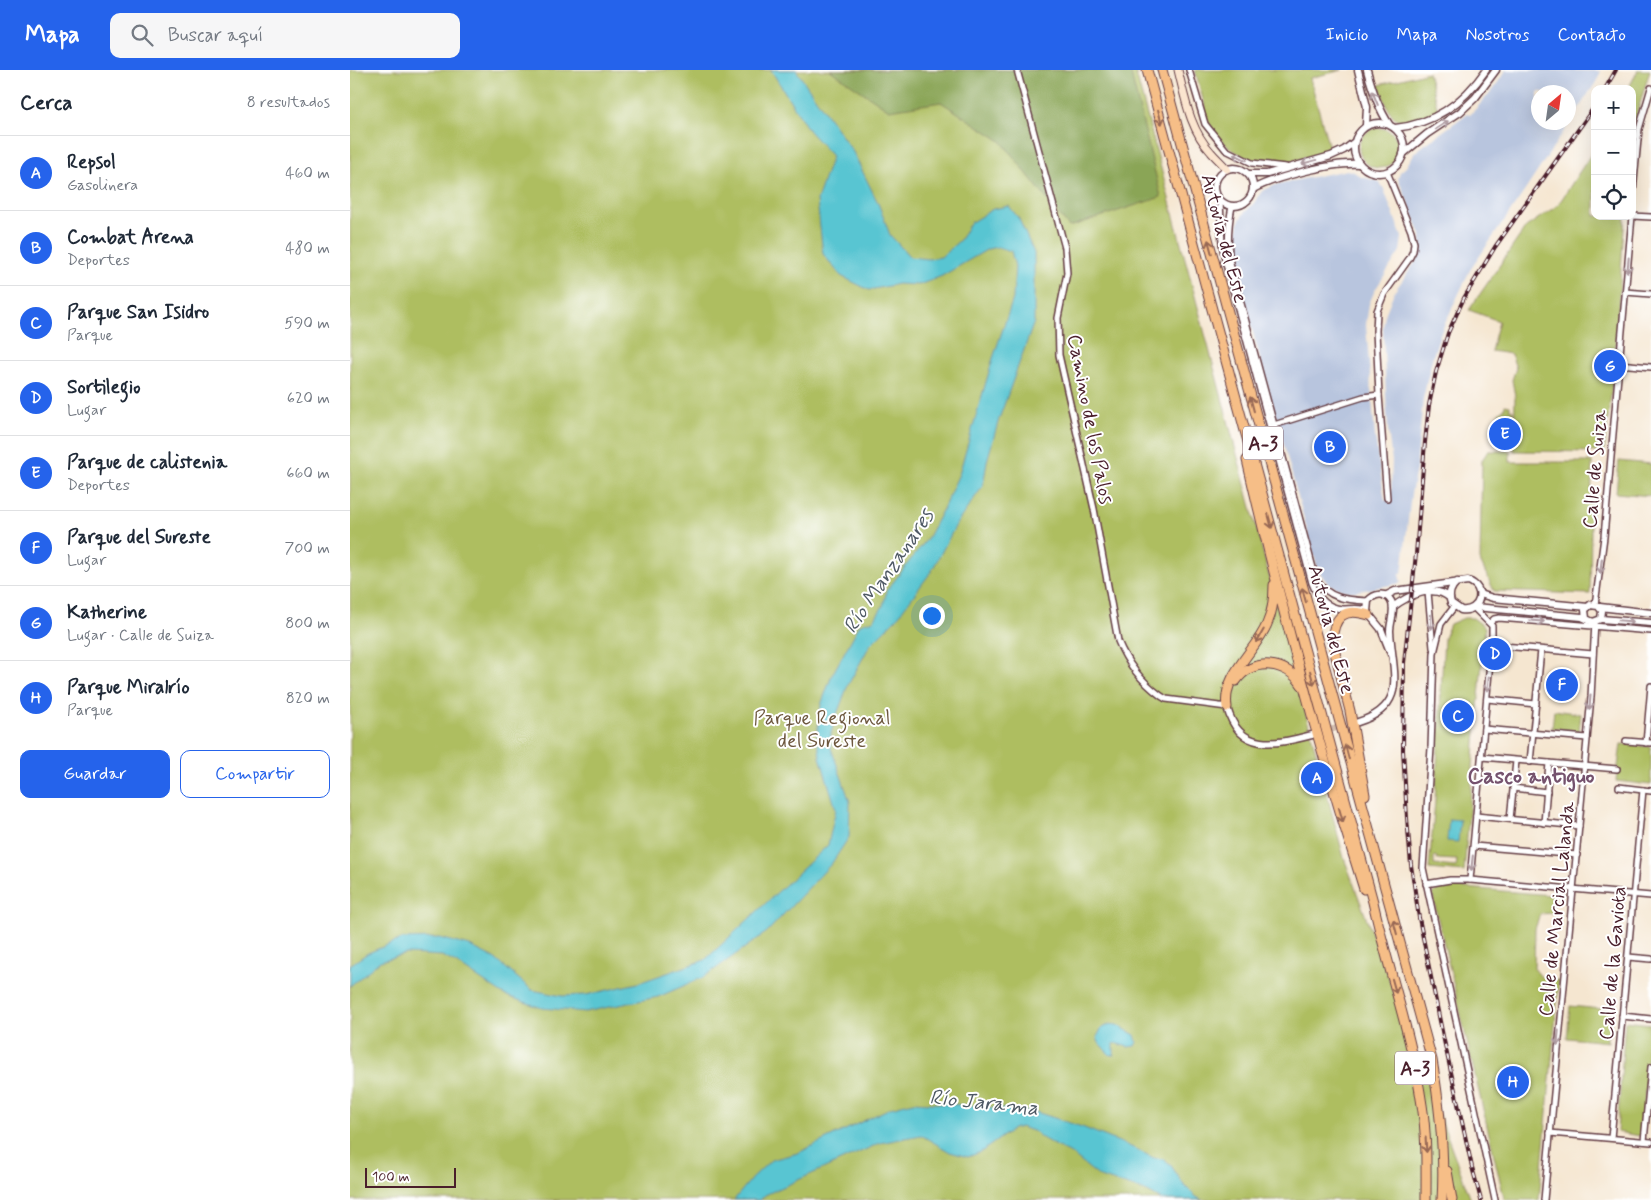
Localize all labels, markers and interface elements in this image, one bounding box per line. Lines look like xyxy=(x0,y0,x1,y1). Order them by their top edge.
search box xyxy=(110,13,460,58)
text: Mapa xyxy=(25,20,80,51)
icon: search xyxy=(128,21,156,49)
text: Buscar aquí xyxy=(168,23,263,48)
text: Inicio xyxy=(1326,23,1368,47)
text: Mapa xyxy=(1396,23,1437,47)
text: Nosotros xyxy=(1465,23,1530,47)
text: Contacto xyxy=(1558,23,1626,47)
north arrow xyxy=(1531,85,1576,130)
map controls xyxy=(1591,85,1636,220)
button: + xyxy=(1591,85,1636,130)
text: Cerca xyxy=(20,89,73,117)
one-way arrow xyxy=(1370,91,1380,106)
text: 8 resultados xyxy=(247,92,330,113)
one-way arrow xyxy=(1156,109,1165,125)
one-way arrow xyxy=(1435,119,1449,130)
button: − xyxy=(1591,130,1636,175)
text: Repsol xyxy=(67,150,116,175)
one-way arrow xyxy=(1233,152,1248,161)
one-way arrow xyxy=(1302,157,1318,167)
text: A xyxy=(31,163,41,184)
text: 460 m xyxy=(285,163,330,184)
street label: Autovía del Este xyxy=(1193,171,1254,306)
text: Gasolinera xyxy=(67,175,138,196)
button: locate xyxy=(1591,175,1636,220)
text: Combat Arena xyxy=(67,225,194,250)
text: B xyxy=(31,238,41,259)
text: 480 m xyxy=(285,238,330,259)
one-way arrow xyxy=(1205,240,1214,256)
text: Deportes xyxy=(67,250,130,271)
one-way arrow xyxy=(1623,257,1632,273)
text: Parque San Isidro xyxy=(67,300,209,325)
text: C xyxy=(30,313,42,334)
text: 590 m xyxy=(284,313,330,334)
text: Parque xyxy=(67,325,113,346)
street label: Camino de los Palos xyxy=(1060,332,1119,507)
pin: G xyxy=(1594,347,1626,385)
text: Sortilegio xyxy=(67,375,141,400)
text: D xyxy=(30,388,42,409)
text: 620 m xyxy=(287,388,330,409)
one-way arrow xyxy=(1247,397,1257,413)
text: Lugar xyxy=(67,400,106,421)
street label: Calle de Suiza xyxy=(1577,408,1614,530)
pin: E xyxy=(1489,415,1521,453)
road number: A-3 xyxy=(1243,426,1283,459)
pin: B xyxy=(1314,428,1346,466)
text: Parque de calistenia xyxy=(67,450,227,475)
text: E xyxy=(31,463,41,484)
text: 660 m xyxy=(286,463,330,484)
text: Deportes xyxy=(67,475,130,496)
water label: Río Manzanares xyxy=(837,503,942,639)
one-way arrow xyxy=(1266,512,1275,528)
text: Parque del Sureste xyxy=(67,525,211,550)
text: F xyxy=(32,538,40,559)
text: 700 m xyxy=(284,538,330,559)
text: Lugar xyxy=(67,550,106,571)
one-way arrow xyxy=(1596,558,1605,574)
street label: Autovía del Este xyxy=(1300,562,1361,697)
one-way arrow xyxy=(1299,587,1309,603)
text: Katherine xyxy=(67,600,147,625)
your location xyxy=(919,603,945,629)
text: G xyxy=(31,613,41,634)
text: 800 m xyxy=(285,613,330,634)
one-way arrow xyxy=(1426,614,1436,630)
one-way arrow xyxy=(1529,616,1545,626)
one-way arrow xyxy=(1618,616,1634,626)
text: Lugar · Calle de Suiza xyxy=(67,625,214,646)
one-way arrow xyxy=(1255,628,1265,643)
pin: D xyxy=(1479,635,1511,673)
pin: F xyxy=(1546,666,1578,704)
one-way arrow xyxy=(1308,669,1317,685)
text: Parque Miralrío xyxy=(67,675,190,700)
one-way arrow xyxy=(1483,675,1493,691)
text: H xyxy=(31,688,41,709)
text: 820 m xyxy=(286,688,330,709)
one-way arrow xyxy=(1585,694,1595,710)
pin: C xyxy=(1442,697,1474,735)
text: Parque xyxy=(67,700,113,721)
park label: Parque Regional del Sureste xyxy=(753,705,891,755)
one-way arrow xyxy=(1342,744,1351,760)
button: Guardar xyxy=(20,750,170,798)
button: Compartir xyxy=(180,750,330,798)
pin: A xyxy=(1301,759,1333,797)
district label: Casco antiguo xyxy=(1467,763,1595,792)
street label: Calle de Marcial Lalanda xyxy=(1533,799,1582,1018)
one-way arrow xyxy=(1336,807,1346,823)
one-way arrow xyxy=(1467,855,1477,871)
street label: Calle de la Gaviota xyxy=(1593,885,1634,1041)
one-way arrow xyxy=(1390,919,1400,935)
one-way arrow xyxy=(1390,977,1400,993)
one-way arrow xyxy=(1554,1030,1563,1046)
road number: A-3 xyxy=(1395,1051,1435,1084)
pin: H xyxy=(1497,1063,1529,1101)
water label: Río Jarama xyxy=(928,1083,1040,1123)
one-way arrow xyxy=(1421,1136,1430,1152)
scale bar xyxy=(365,1165,456,1188)
text: 100 m xyxy=(372,1168,410,1186)

